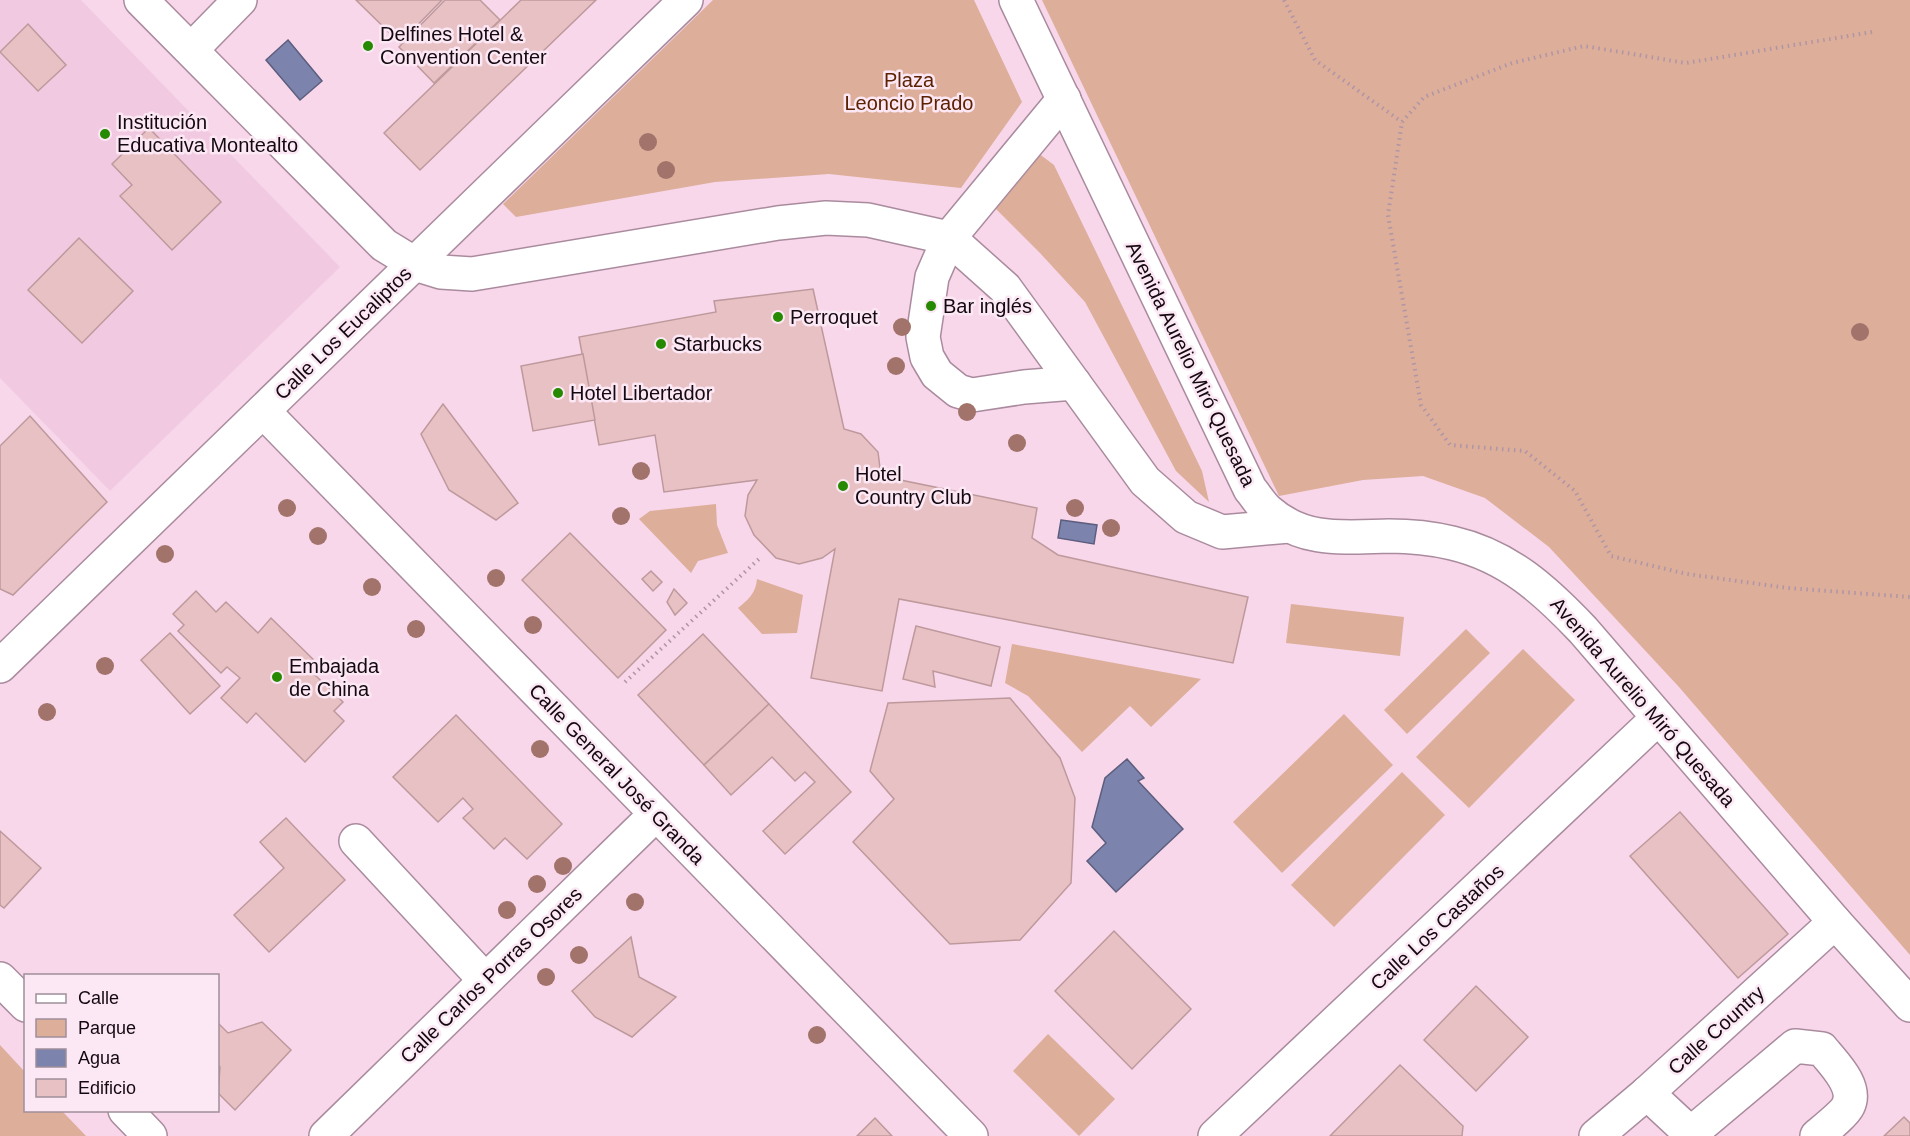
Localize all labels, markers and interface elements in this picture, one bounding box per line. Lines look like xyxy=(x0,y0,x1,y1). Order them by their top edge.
place label: Delfines Hotel & Convention Center xyxy=(380,23,547,68)
marker: Delfines Hotel & Convention Center xyxy=(361,39,375,53)
park label: Plaza Leoncio Prado xyxy=(845,69,973,114)
place label: Institución Educativa Montealto xyxy=(117,111,298,156)
marker: Institución Educativa Montealto xyxy=(98,127,112,141)
street label: Avenida Aurelio Miró Quesada xyxy=(1122,238,1260,491)
street label: Calle Los Eucaliptos xyxy=(270,262,416,404)
place label: Bar inglés xyxy=(943,295,1032,317)
marker: Bar inglés xyxy=(924,299,938,313)
place label: Perroquet xyxy=(790,306,878,328)
marker: Perroquet xyxy=(771,310,785,324)
place label: Starbucks xyxy=(673,333,762,355)
marker: Starbucks xyxy=(654,337,668,351)
place label: Hotel Libertador xyxy=(570,382,713,404)
marker: Hotel Libertador xyxy=(551,386,565,400)
place label: Hotel Country Club xyxy=(855,463,972,508)
marker: Hotel Country Club xyxy=(836,479,850,493)
street label: Avenida Aurelio Miró Quesada xyxy=(1546,593,1740,812)
place label: Embajada de China xyxy=(289,655,380,700)
marker: Embajada de China xyxy=(270,670,284,684)
street label: Calle General José Granda xyxy=(525,679,710,869)
street label: Calle Los Castaños xyxy=(1366,860,1508,994)
street label: Calle Carlos Porras Osores xyxy=(396,883,586,1067)
legend xyxy=(24,974,219,1112)
street label: Calle Country xyxy=(1664,981,1768,1079)
text: Calle xyxy=(78,988,119,1008)
text: Parque xyxy=(78,1018,136,1038)
text: Agua xyxy=(78,1048,121,1068)
text: Edificio xyxy=(78,1078,136,1098)

